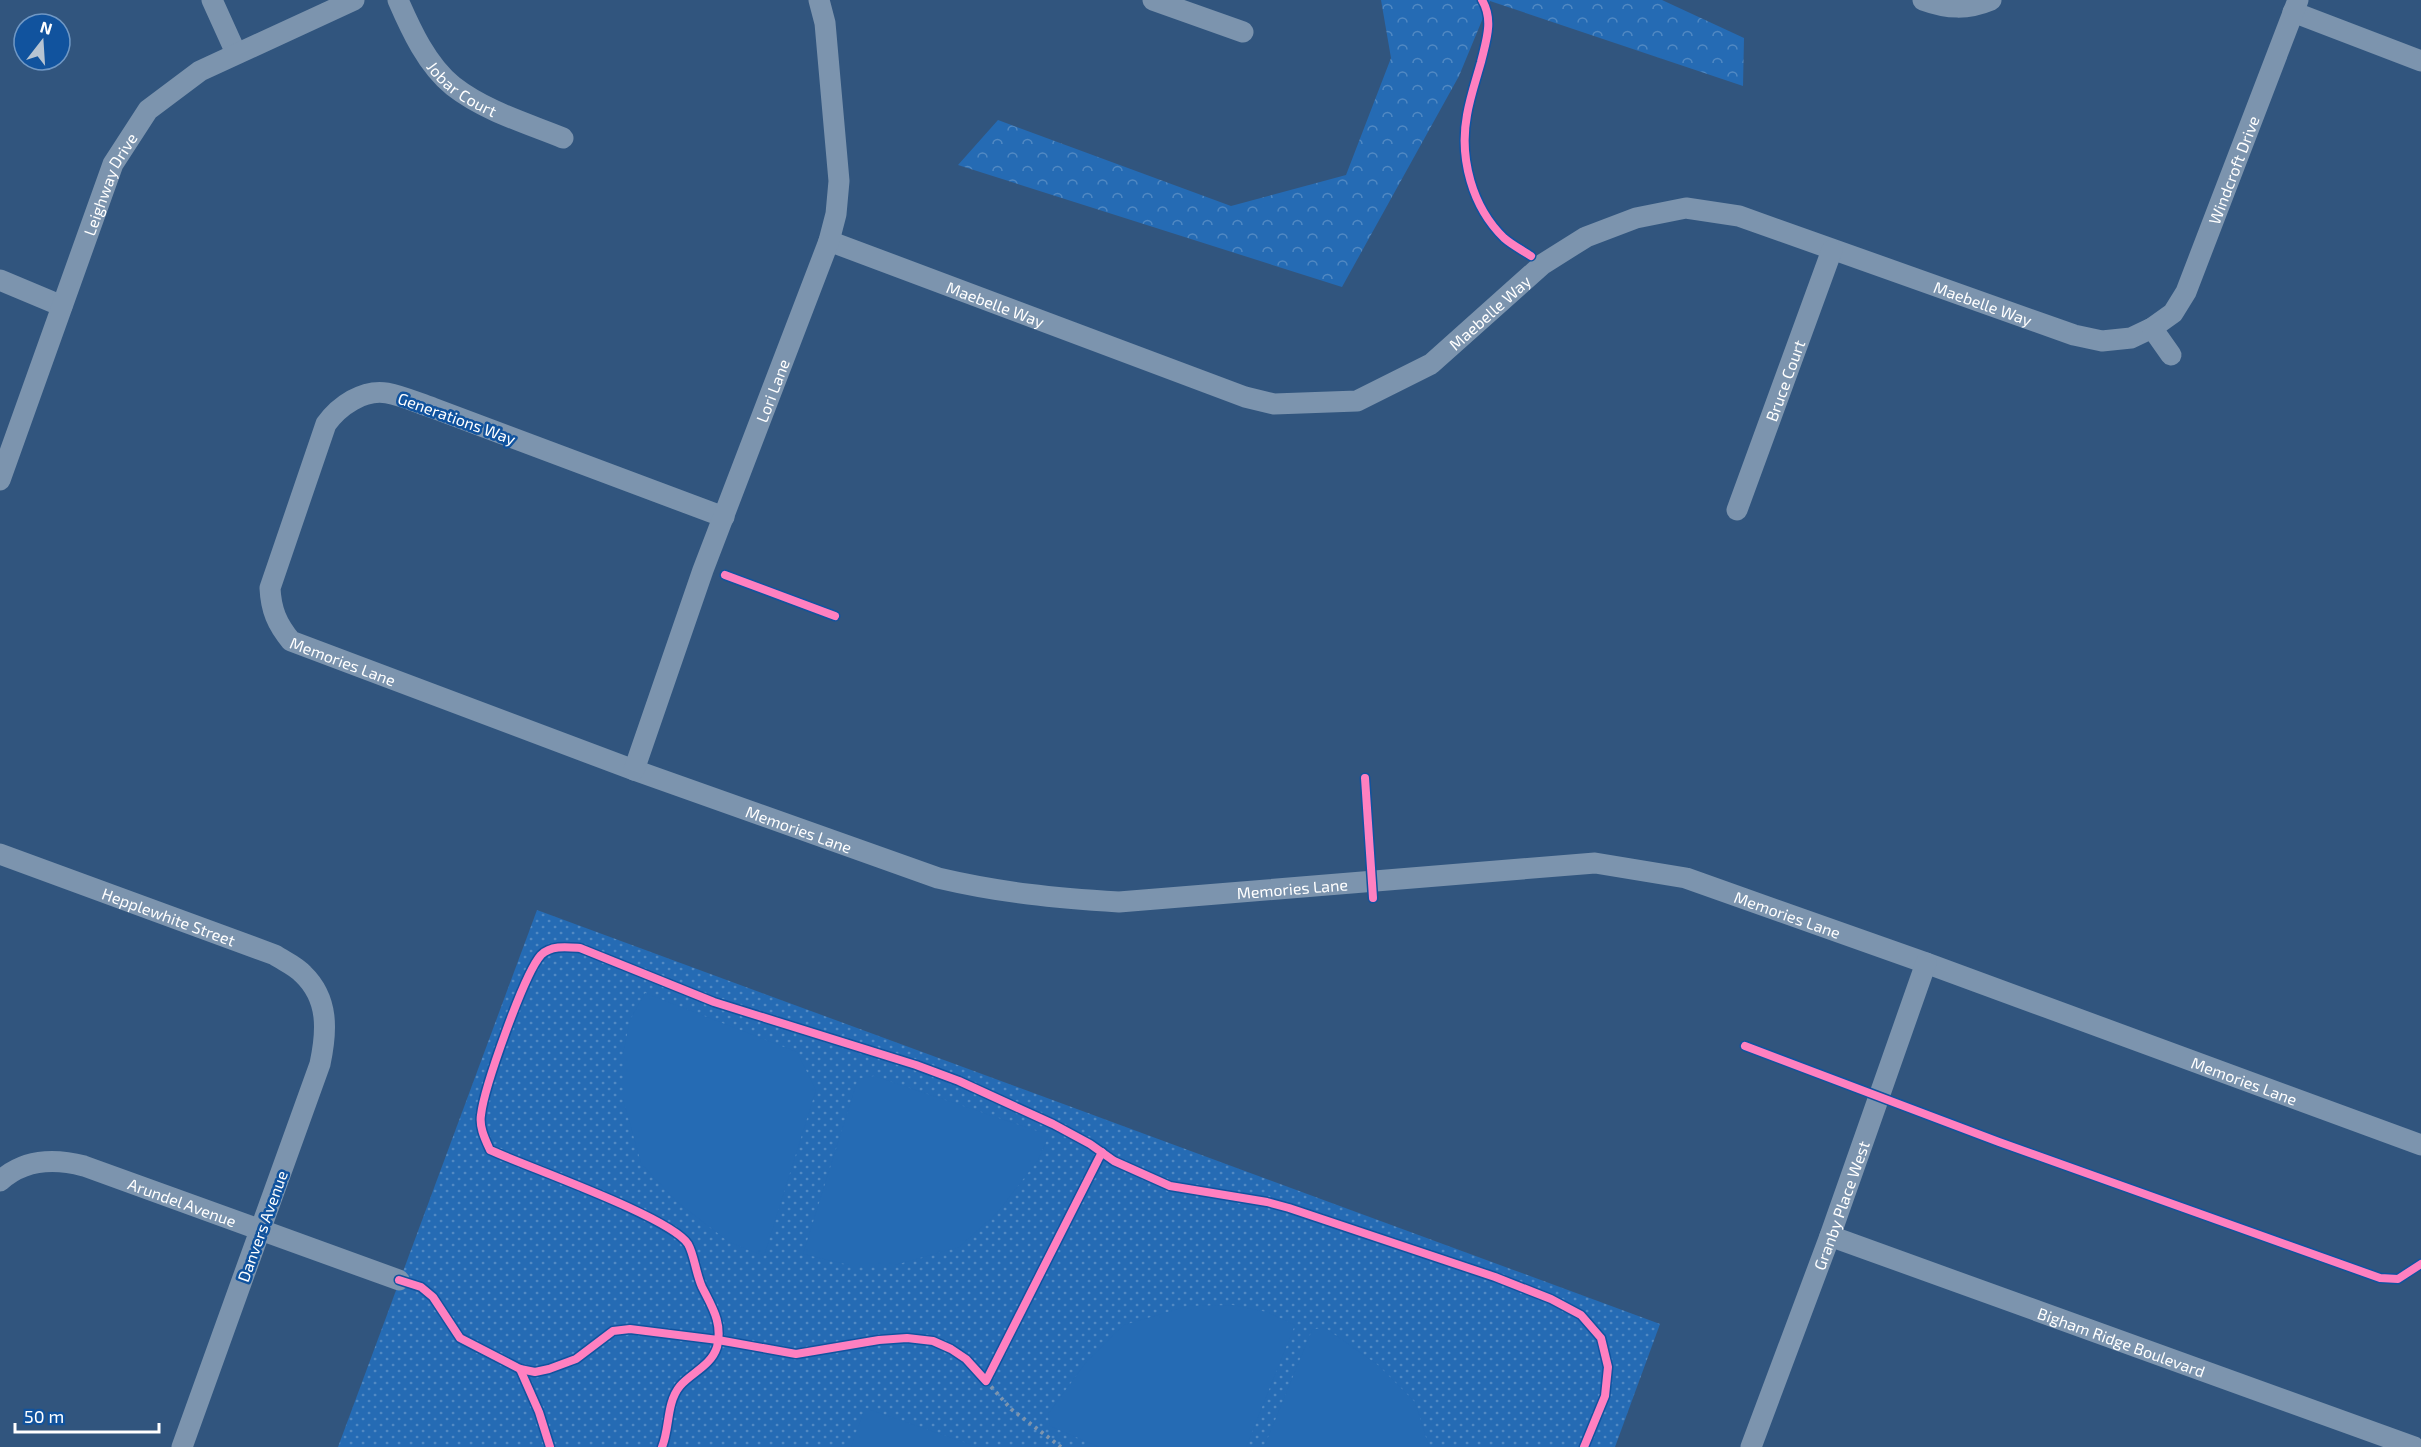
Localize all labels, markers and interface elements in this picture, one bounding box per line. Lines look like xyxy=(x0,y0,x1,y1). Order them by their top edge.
north arrow xyxy=(12,12,72,72)
text: N xyxy=(38,16,55,38)
street label: Jobar Court xyxy=(424,57,500,120)
street label: Windcroft Drive xyxy=(2204,113,2262,227)
street label: Leighway Drive xyxy=(79,129,140,238)
street label: Maebelle Way xyxy=(1445,270,1534,353)
street label: Maebelle Way xyxy=(944,277,1048,331)
street label: Maebelle Way xyxy=(1931,277,2035,329)
street label: Bruce Court xyxy=(1761,337,1808,424)
street label: Lori Lane xyxy=(751,356,793,425)
street label: Generations Way xyxy=(396,388,519,448)
street label: Memories Lane xyxy=(288,632,399,689)
street label: Memories Lane xyxy=(743,801,855,856)
street label: Memories Lane xyxy=(1236,874,1348,902)
street label: Hepplewhite Street xyxy=(100,883,238,949)
street label: Memories Lane xyxy=(1732,886,1843,942)
street label: Memories Lane xyxy=(2189,1052,2300,1108)
street label: Granby Place West xyxy=(1809,1138,1872,1272)
street label: Danvers Avenue xyxy=(233,1168,291,1284)
street label: Arundel Avenue xyxy=(126,1173,239,1230)
street label: Bigham Ridge Boulevard xyxy=(2035,1302,2208,1380)
scale bar xyxy=(15,1396,159,1434)
text: 50 m xyxy=(24,1405,64,1427)

